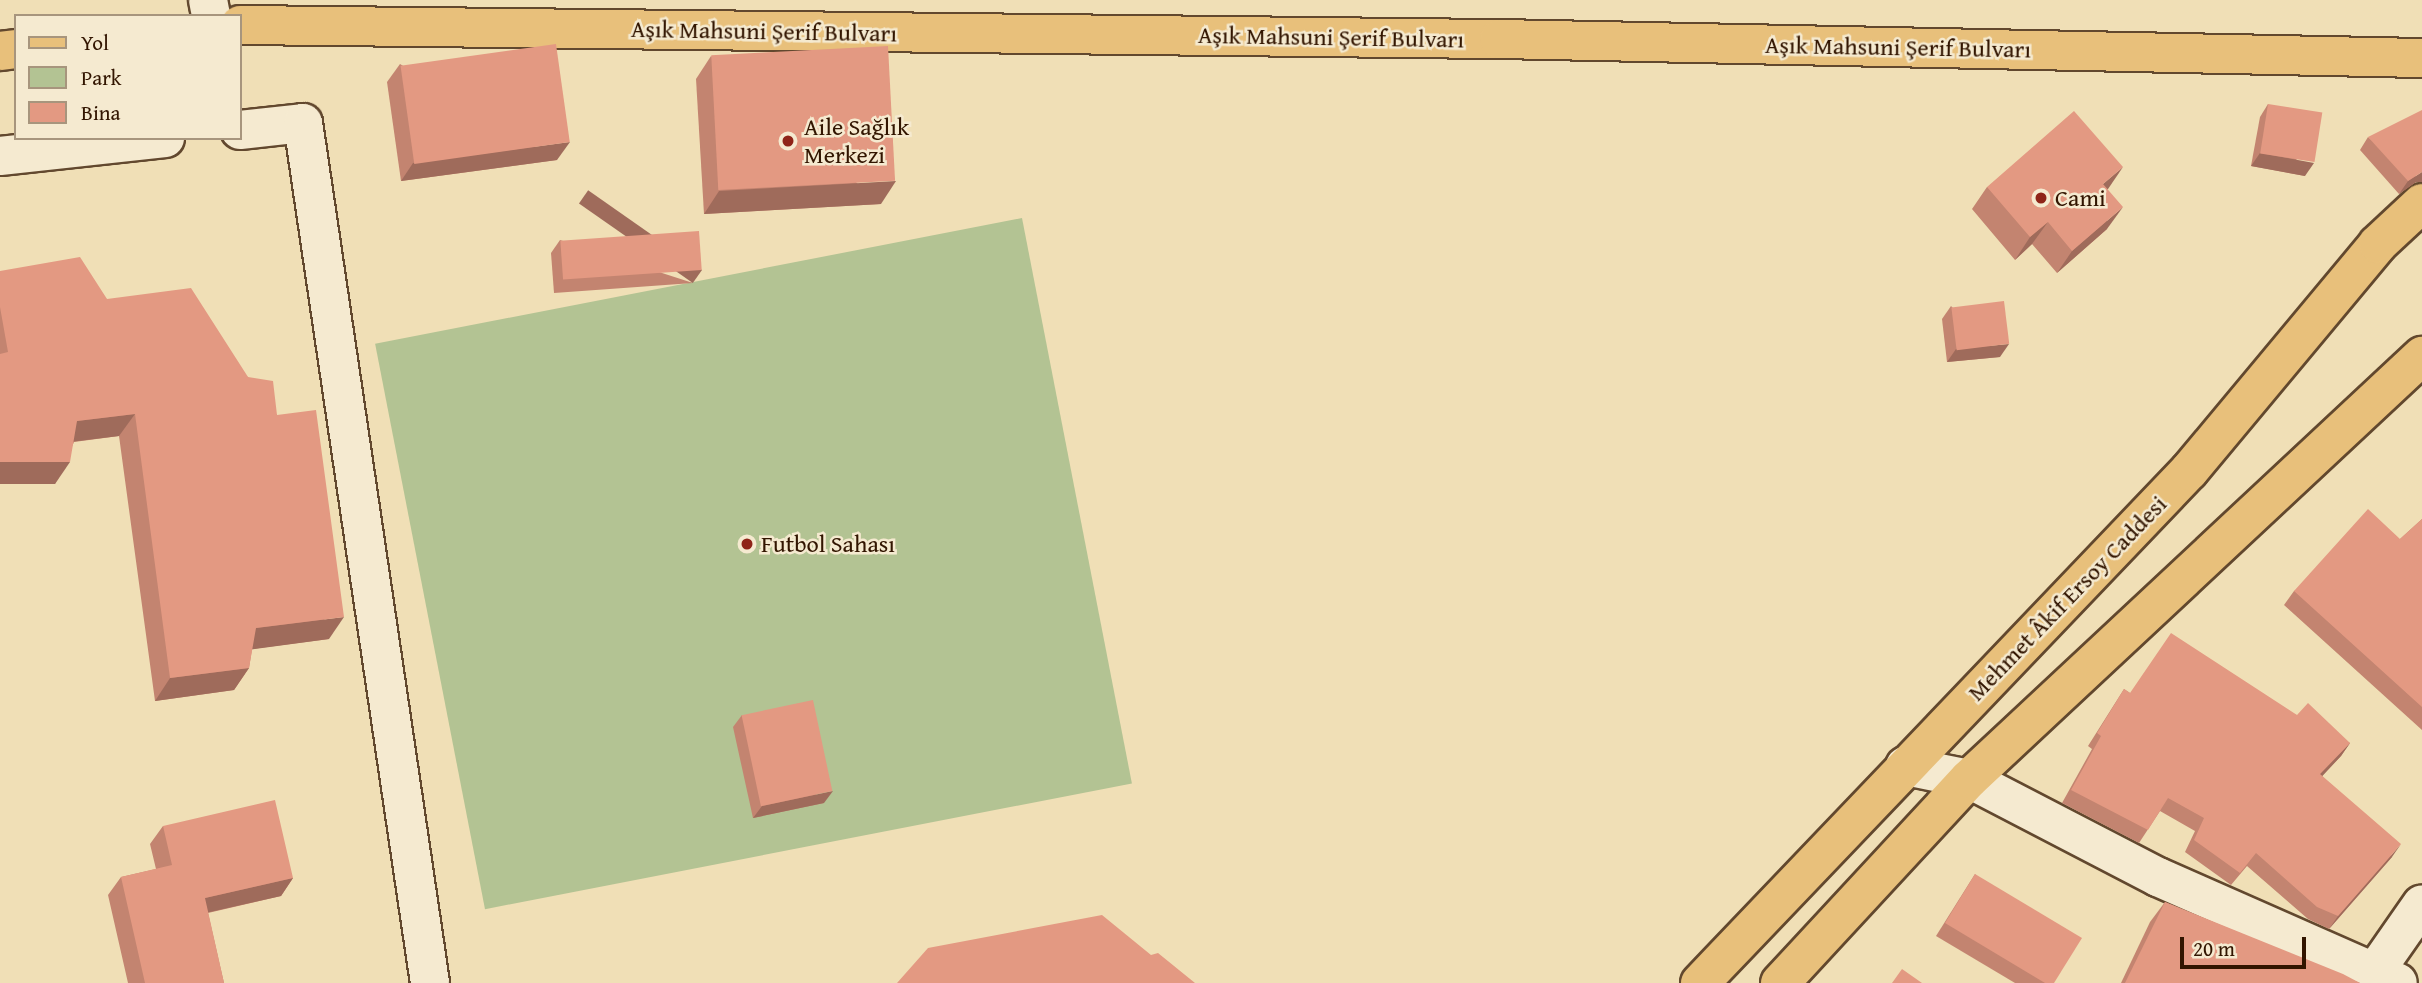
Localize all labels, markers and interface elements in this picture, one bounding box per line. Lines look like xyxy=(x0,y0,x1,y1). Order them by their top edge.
legend xyxy=(14,14,242,140)
street label: Aşık Mahsuni Şerif Bulvarı xyxy=(631,14,897,48)
street label: Aşık Mahsuni Şerif Bulvarı xyxy=(1198,20,1464,54)
text: Yol xyxy=(81,27,109,58)
street label: Aşık Mahsuni Şerif Bulvarı xyxy=(1765,30,2031,64)
text: Park xyxy=(81,62,122,93)
text: Bina xyxy=(81,97,121,128)
place label: Aile Sağlık Merkezi xyxy=(804,113,909,169)
marker: Aile Sağlık Merkezi xyxy=(778,131,798,151)
place label: Cami xyxy=(2055,184,2106,212)
marker: Cami xyxy=(2033,190,2049,206)
street label: Mehmet Âkif Ersoy Caddesi xyxy=(1961,489,2173,707)
place label: Futbol Sahası xyxy=(761,530,895,558)
marker: Futbol Sahası xyxy=(739,536,755,552)
scale bar xyxy=(2184,923,2310,967)
text: 20 m xyxy=(2193,933,2235,964)

